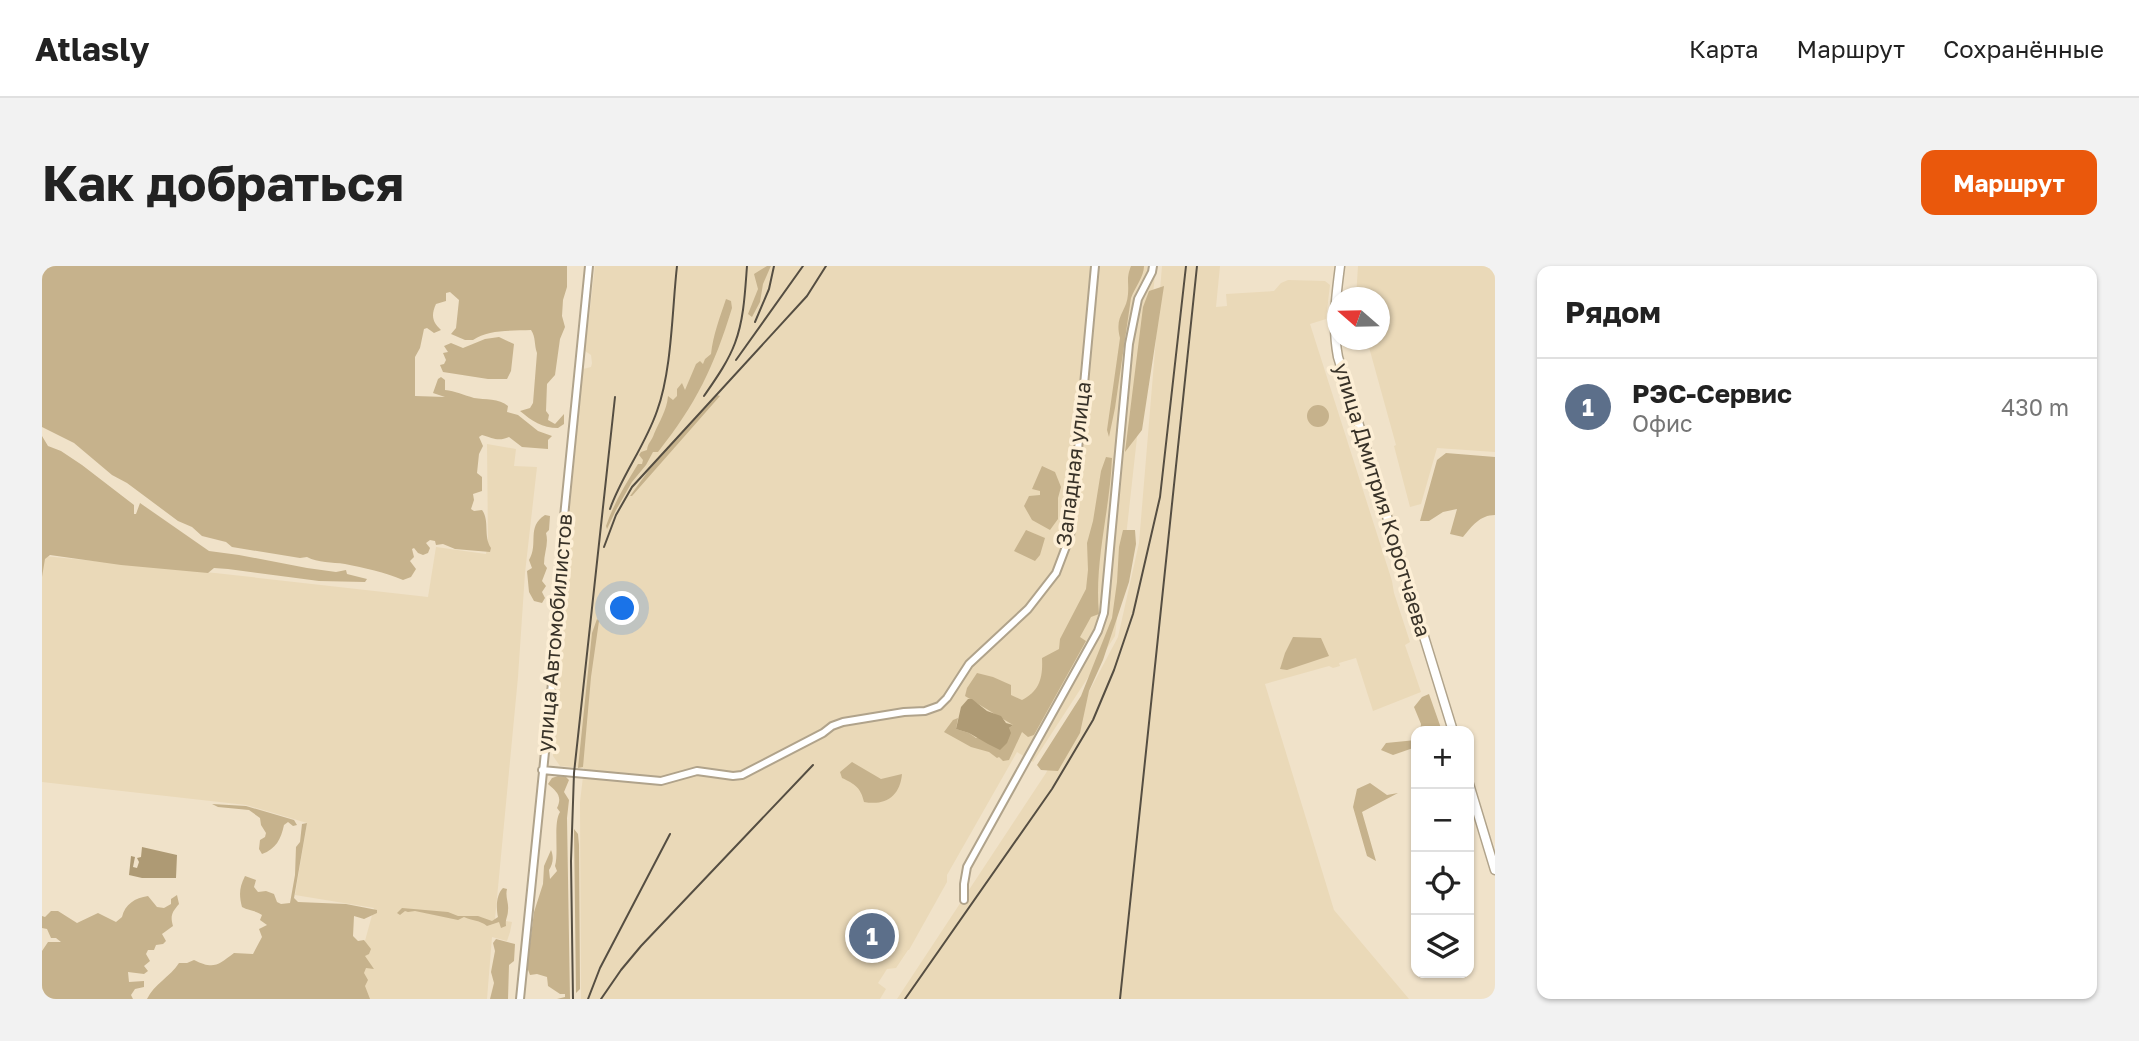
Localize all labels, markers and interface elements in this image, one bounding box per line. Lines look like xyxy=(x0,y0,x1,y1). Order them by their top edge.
text: Atlasly xyxy=(35,29,150,68)
text: Карта xyxy=(1689,34,1759,63)
text: Маршрут xyxy=(1797,34,1905,63)
text: Сохранённые xyxy=(1943,34,2104,63)
button: Маршрут xyxy=(1921,150,2097,215)
text: Как добраться xyxy=(42,153,404,212)
north arrow xyxy=(1327,287,1390,350)
text: Рядом xyxy=(1565,294,1661,330)
street label: улица Дмитрия Коротчаева xyxy=(1329,360,1437,640)
text: РЭС-Сервис xyxy=(1632,378,1792,409)
street label: Западная улица xyxy=(1050,380,1096,548)
text: 1 xyxy=(1582,393,1594,421)
text: 430 m xyxy=(2001,393,2069,421)
text: Офис xyxy=(1632,409,1693,437)
street label: улица Автомобилистов xyxy=(531,513,577,753)
your location xyxy=(605,591,639,625)
map controls xyxy=(1411,726,1474,978)
button: + xyxy=(1411,726,1474,789)
button: − xyxy=(1411,789,1474,852)
button: locate xyxy=(1411,852,1474,915)
pin: 1 xyxy=(849,910,895,962)
button: layers xyxy=(1411,915,1474,978)

